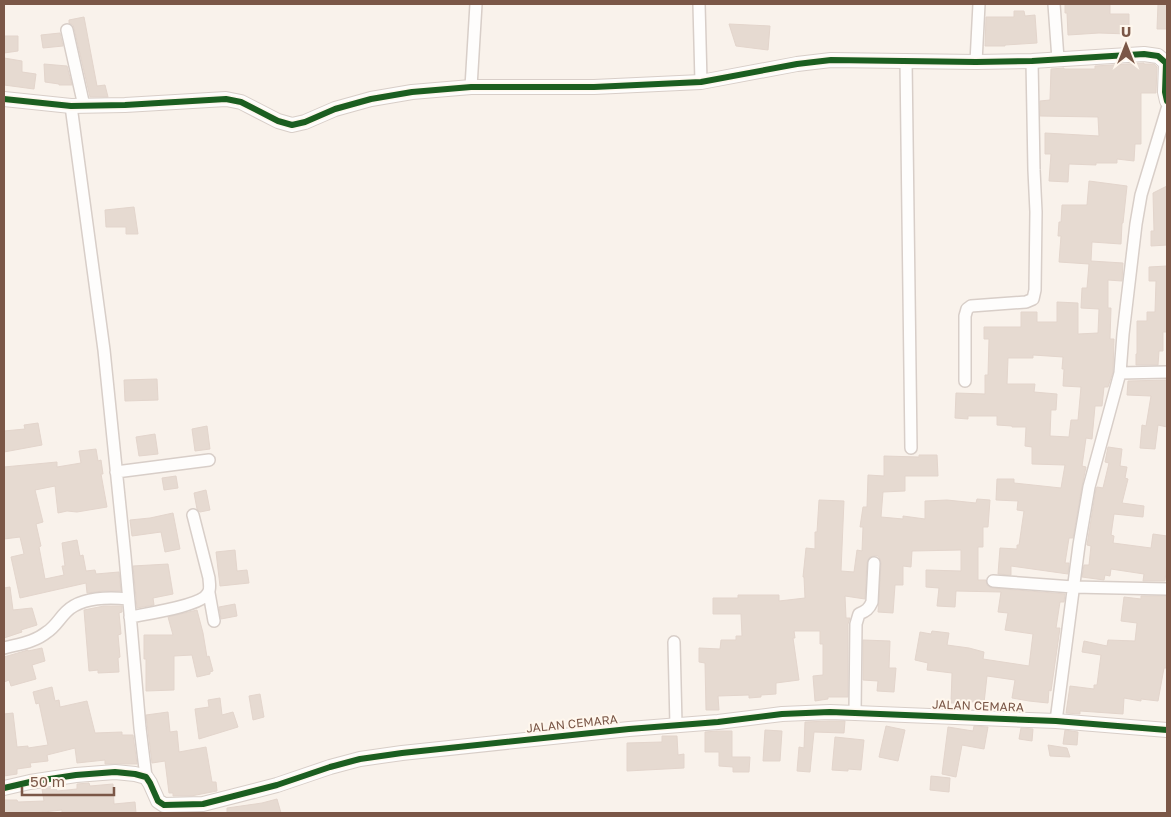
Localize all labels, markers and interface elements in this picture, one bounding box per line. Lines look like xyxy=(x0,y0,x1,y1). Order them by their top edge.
north arrow xyxy=(1101,20,1151,70)
text: U xyxy=(1121,23,1131,40)
street label: JALAN CEMARA xyxy=(932,696,1024,715)
street label: JALAN CEMARA xyxy=(526,711,618,736)
scale bar xyxy=(22,764,115,796)
text: 50 m xyxy=(30,772,65,790)

